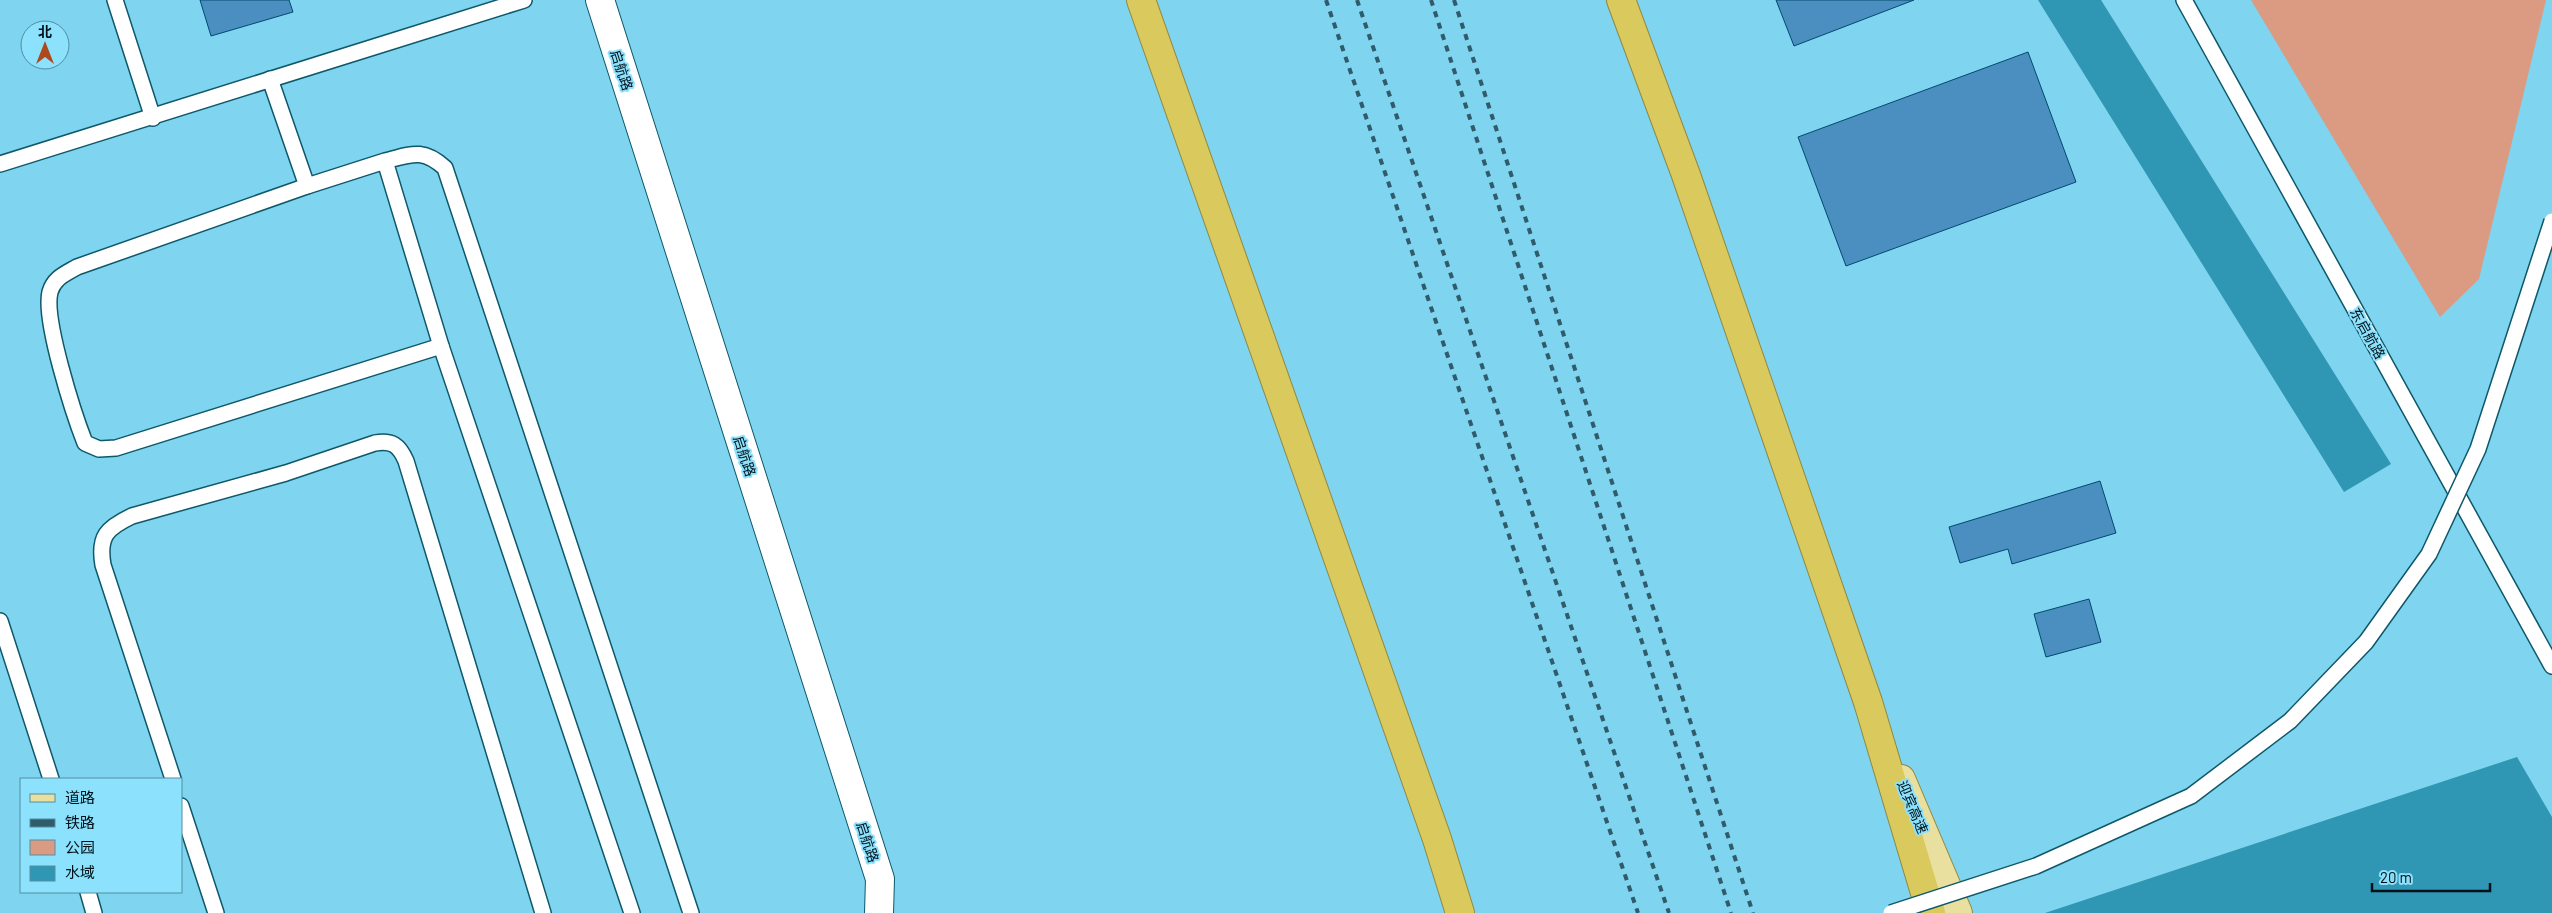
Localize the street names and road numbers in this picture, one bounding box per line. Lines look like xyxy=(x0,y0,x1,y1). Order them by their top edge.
street label: 启航路 xyxy=(607,47,637,93)
street label: 东启航路 xyxy=(2347,304,2389,362)
street label: 启航路 xyxy=(730,433,760,479)
street label: 迎宾高速 xyxy=(1894,778,1932,836)
street label: 启航路 xyxy=(853,819,883,865)

